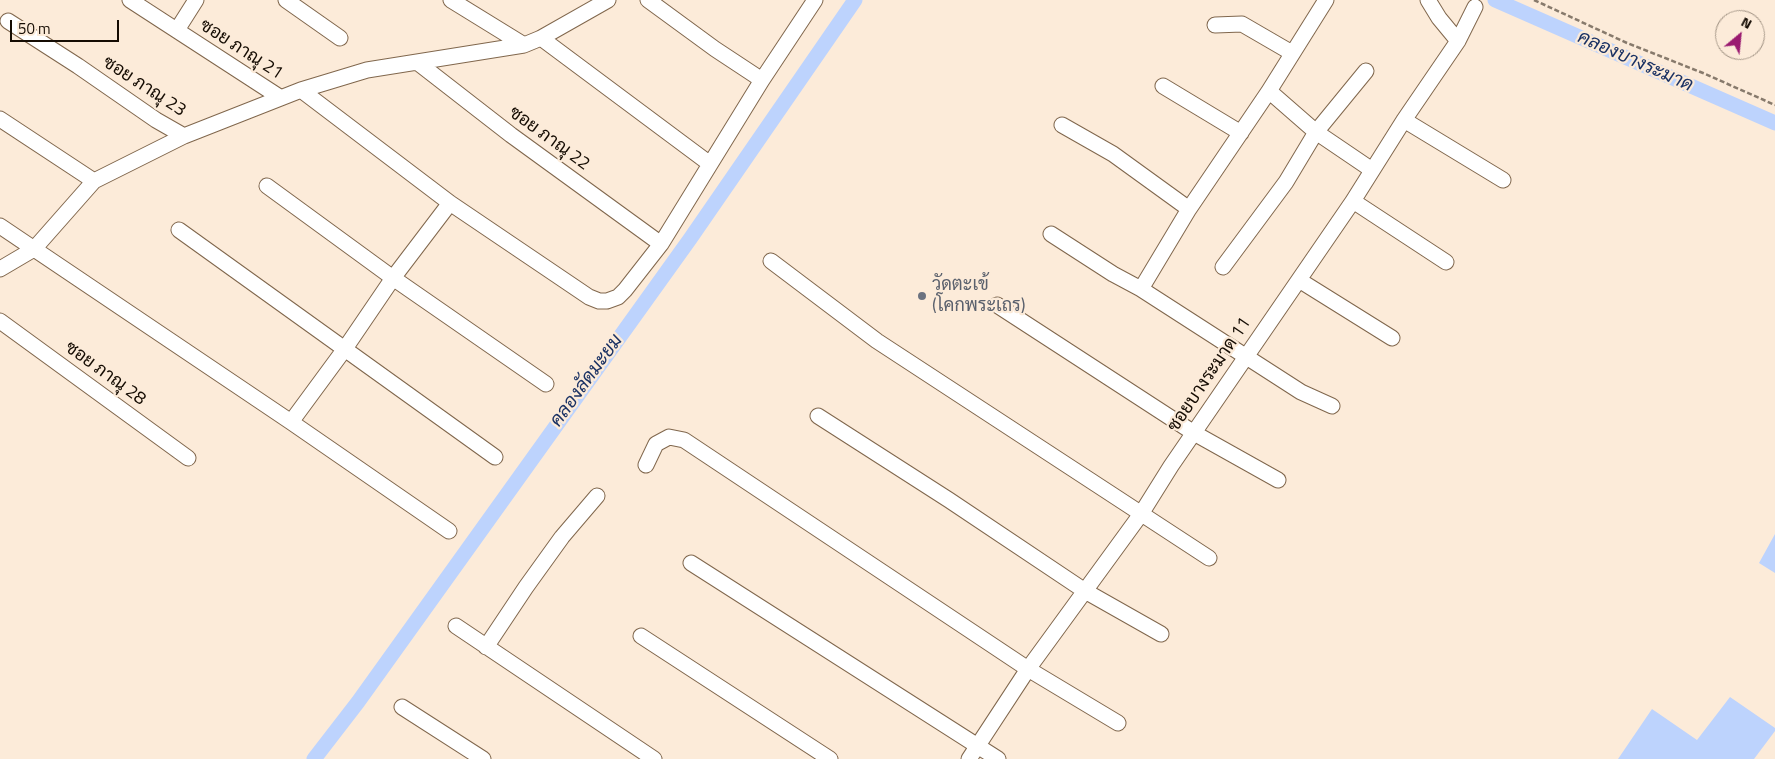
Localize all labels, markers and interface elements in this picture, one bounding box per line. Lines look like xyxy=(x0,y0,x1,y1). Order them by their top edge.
scale bar xyxy=(12,10,121,42)
north arrow xyxy=(1715,10,1765,60)
text: N xyxy=(1738,11,1756,34)
street label: ซอย ภาณุ 21 xyxy=(195,15,287,85)
text: 50 m xyxy=(18,17,51,40)
water label: คลองบางระมาด xyxy=(1574,26,1696,98)
street label: ซอย ภาณุ 23 xyxy=(98,52,190,122)
street label: ซอย ภาณุ 22 xyxy=(504,102,594,176)
place label: วัดตะเข้ (โคกพระเถร) xyxy=(932,275,1026,318)
marker: วัดตะเข้ (โคกพระเถร) xyxy=(916,290,928,302)
street label: ซอยบางระมาด 11 xyxy=(1164,314,1256,436)
water label: คลองลัดมะยม xyxy=(546,330,628,432)
street label: ซอย ภาณุ 28 xyxy=(60,337,150,411)

